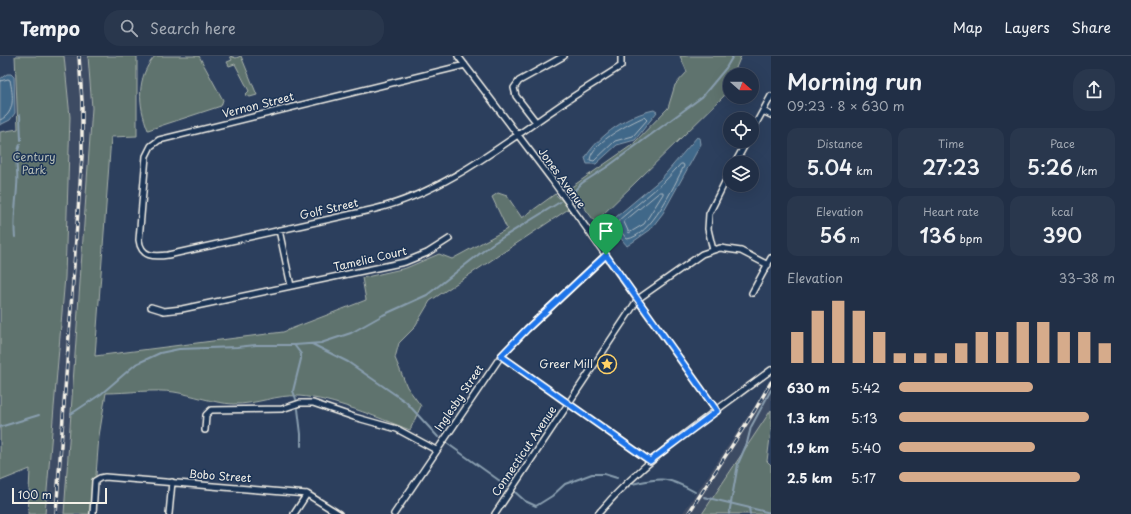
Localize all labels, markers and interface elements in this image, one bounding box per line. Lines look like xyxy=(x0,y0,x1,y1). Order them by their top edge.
search box xyxy=(104,10,384,46)
text: Tempo xyxy=(20,14,80,42)
text: Search here xyxy=(150,16,236,39)
icon: search xyxy=(118,17,140,39)
text: Map xyxy=(953,17,983,38)
text: Layers xyxy=(1005,17,1050,38)
text: Share xyxy=(1072,17,1111,38)
text: Morning run xyxy=(787,64,922,97)
north arrow xyxy=(723,68,759,104)
map controls xyxy=(723,68,759,192)
button: share xyxy=(1073,69,1115,111)
street label: Vernon Street xyxy=(220,87,296,122)
text: 09:23 · 8 × 630 m xyxy=(787,96,904,115)
button: locate xyxy=(723,112,759,148)
text: Distance xyxy=(817,135,863,152)
text: Time xyxy=(938,135,964,152)
text: Pace xyxy=(1050,135,1075,152)
street label: Jones Avenue xyxy=(534,144,590,212)
park label: Century Park xyxy=(13,148,55,178)
text: 5.04 xyxy=(807,152,853,182)
text: 27:23 xyxy=(922,152,980,182)
text: 5:26 xyxy=(1027,152,1073,182)
button: layers xyxy=(723,156,759,192)
text: km xyxy=(853,162,873,179)
text: /km xyxy=(1073,162,1098,179)
street label: Golf Street xyxy=(298,193,360,224)
text: Elevation xyxy=(816,203,863,220)
text: Heart rate xyxy=(923,203,979,220)
text: kcal xyxy=(1051,203,1073,220)
pin xyxy=(589,214,623,255)
icon: arrive xyxy=(595,220,617,242)
text: 56 xyxy=(819,220,846,250)
text: 136 xyxy=(920,220,956,250)
text: 390 xyxy=(1043,220,1082,250)
text: m xyxy=(846,230,860,247)
text: bpm xyxy=(956,230,982,247)
street label: Tamelia Court xyxy=(332,242,409,275)
text: Elevation xyxy=(787,268,843,287)
text: 33–38 m xyxy=(1059,268,1115,287)
place icon: Greer Mill xyxy=(596,353,618,375)
place label: Greer Mill xyxy=(539,355,593,372)
street label: Inglesby Street xyxy=(430,361,487,435)
text: 630 m xyxy=(787,378,830,397)
text: 5:42 xyxy=(851,378,880,397)
street label: Connecticut Avenue xyxy=(487,402,560,499)
text: 1.3 km xyxy=(787,408,830,427)
text: 5:13 xyxy=(851,408,878,427)
text: 1.9 km xyxy=(787,438,829,457)
text: 5:40 xyxy=(851,438,881,457)
street label: Bobo Street xyxy=(188,465,252,486)
text: 2.5 km xyxy=(787,468,832,487)
text: 5:17 xyxy=(851,468,876,487)
scale bar xyxy=(12,486,107,505)
text: 100 m xyxy=(18,486,52,503)

